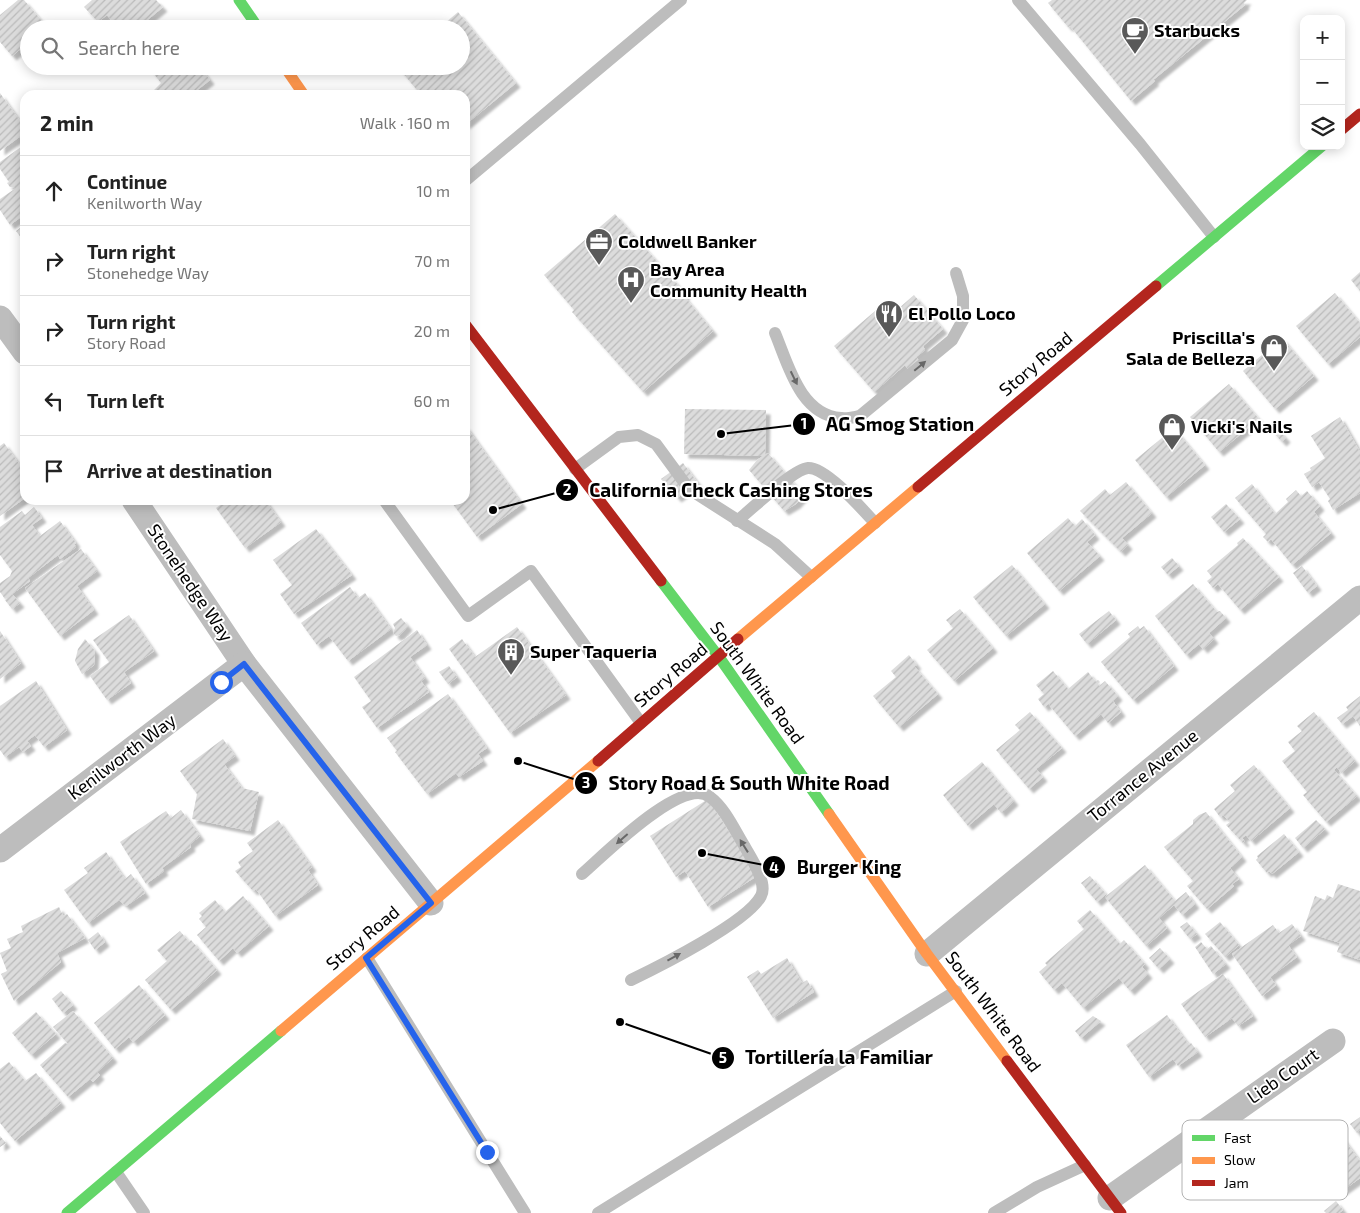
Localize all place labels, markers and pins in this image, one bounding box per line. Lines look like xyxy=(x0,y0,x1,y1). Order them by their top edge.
cafe icon: Starbucks xyxy=(1120,16,1150,55)
place label: Starbucks xyxy=(1154,19,1240,41)
office icon: Coldwell Banker xyxy=(584,227,614,266)
place label: Coldwell Banker xyxy=(618,230,757,252)
place label: Bay Area Community Health xyxy=(650,258,807,301)
hospital icon: Bay Area Community Health xyxy=(616,265,646,304)
restaurant icon: El Pollo Loco xyxy=(874,299,904,338)
place label: El Pollo Loco xyxy=(908,302,1016,324)
place label: Priscilla's Sala de Belleza xyxy=(1126,326,1255,369)
shop icon: Priscilla's Sala de Belleza xyxy=(1259,333,1289,372)
callout: AG Smog Station xyxy=(791,407,985,441)
shop icon: Vicki's Nails xyxy=(1157,412,1187,451)
place label: Vicki's Nails xyxy=(1191,415,1293,437)
callout: California Check Cashing Stores xyxy=(554,473,883,507)
building icon: Super Taqueria xyxy=(496,637,526,676)
place label: Super Taqueria xyxy=(530,640,657,662)
callout: Story Road & South White Road xyxy=(573,766,900,800)
callout: Burger King xyxy=(761,850,911,884)
callout: Tortillería la Familiar xyxy=(710,1041,943,1075)

